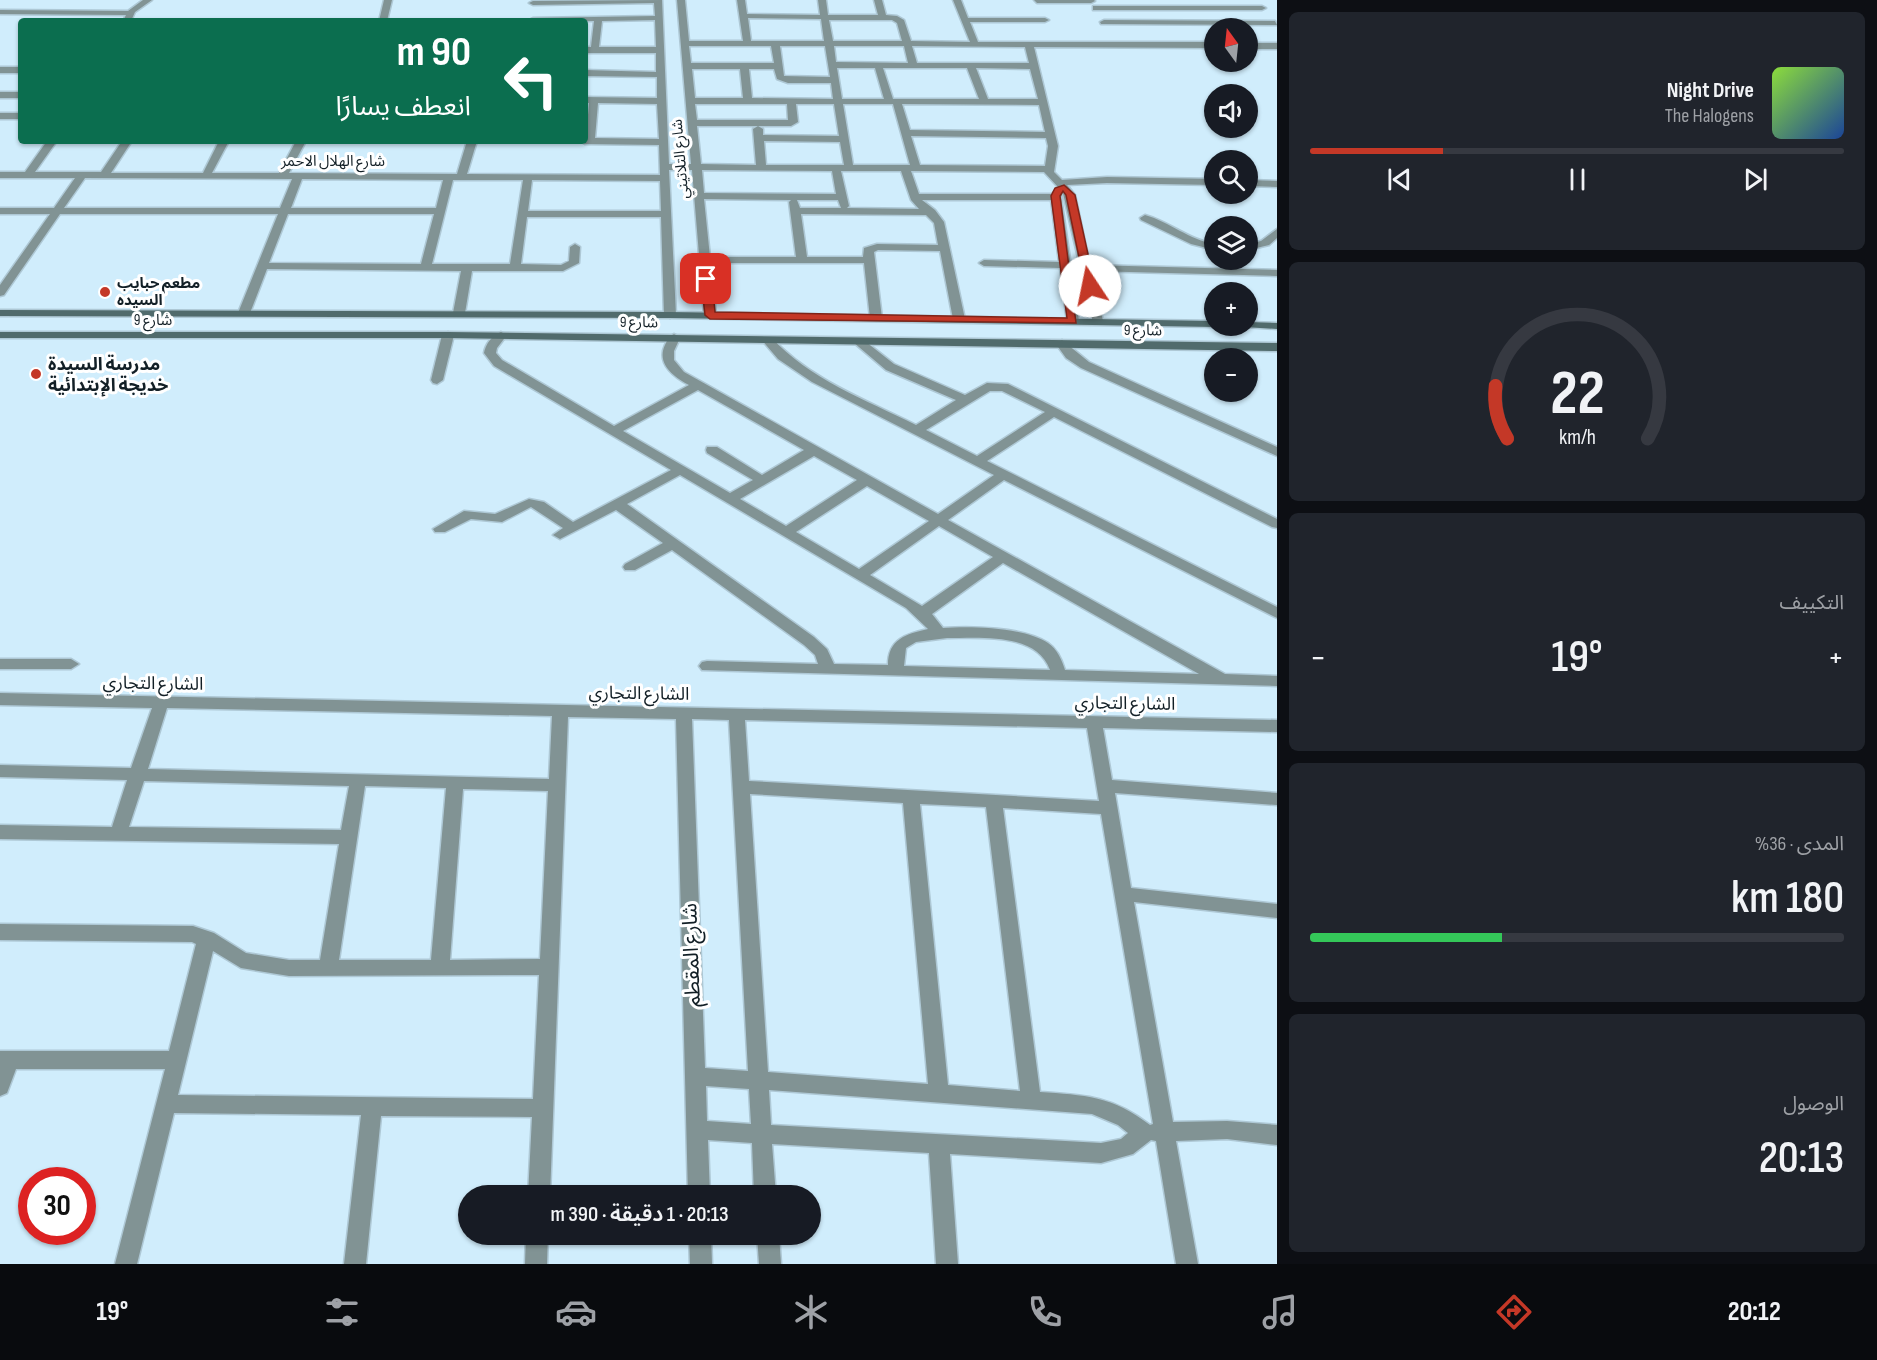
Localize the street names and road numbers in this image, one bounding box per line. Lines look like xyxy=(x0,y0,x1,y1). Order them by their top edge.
street label: شارع التلاتيني xyxy=(668,118,695,200)
street label: شارع الهلال الاحمر xyxy=(280,152,385,173)
street label: شارع 9 xyxy=(134,311,172,332)
street label: شارع 9 xyxy=(620,313,659,334)
street label: شارع 9 xyxy=(1124,321,1163,342)
street label: الشارع التجاري xyxy=(102,672,204,698)
street label: الشارع التجاري xyxy=(588,682,690,708)
street label: الشارع التجاري xyxy=(1074,692,1176,718)
street label: شارع المقطم xyxy=(677,903,708,1007)

